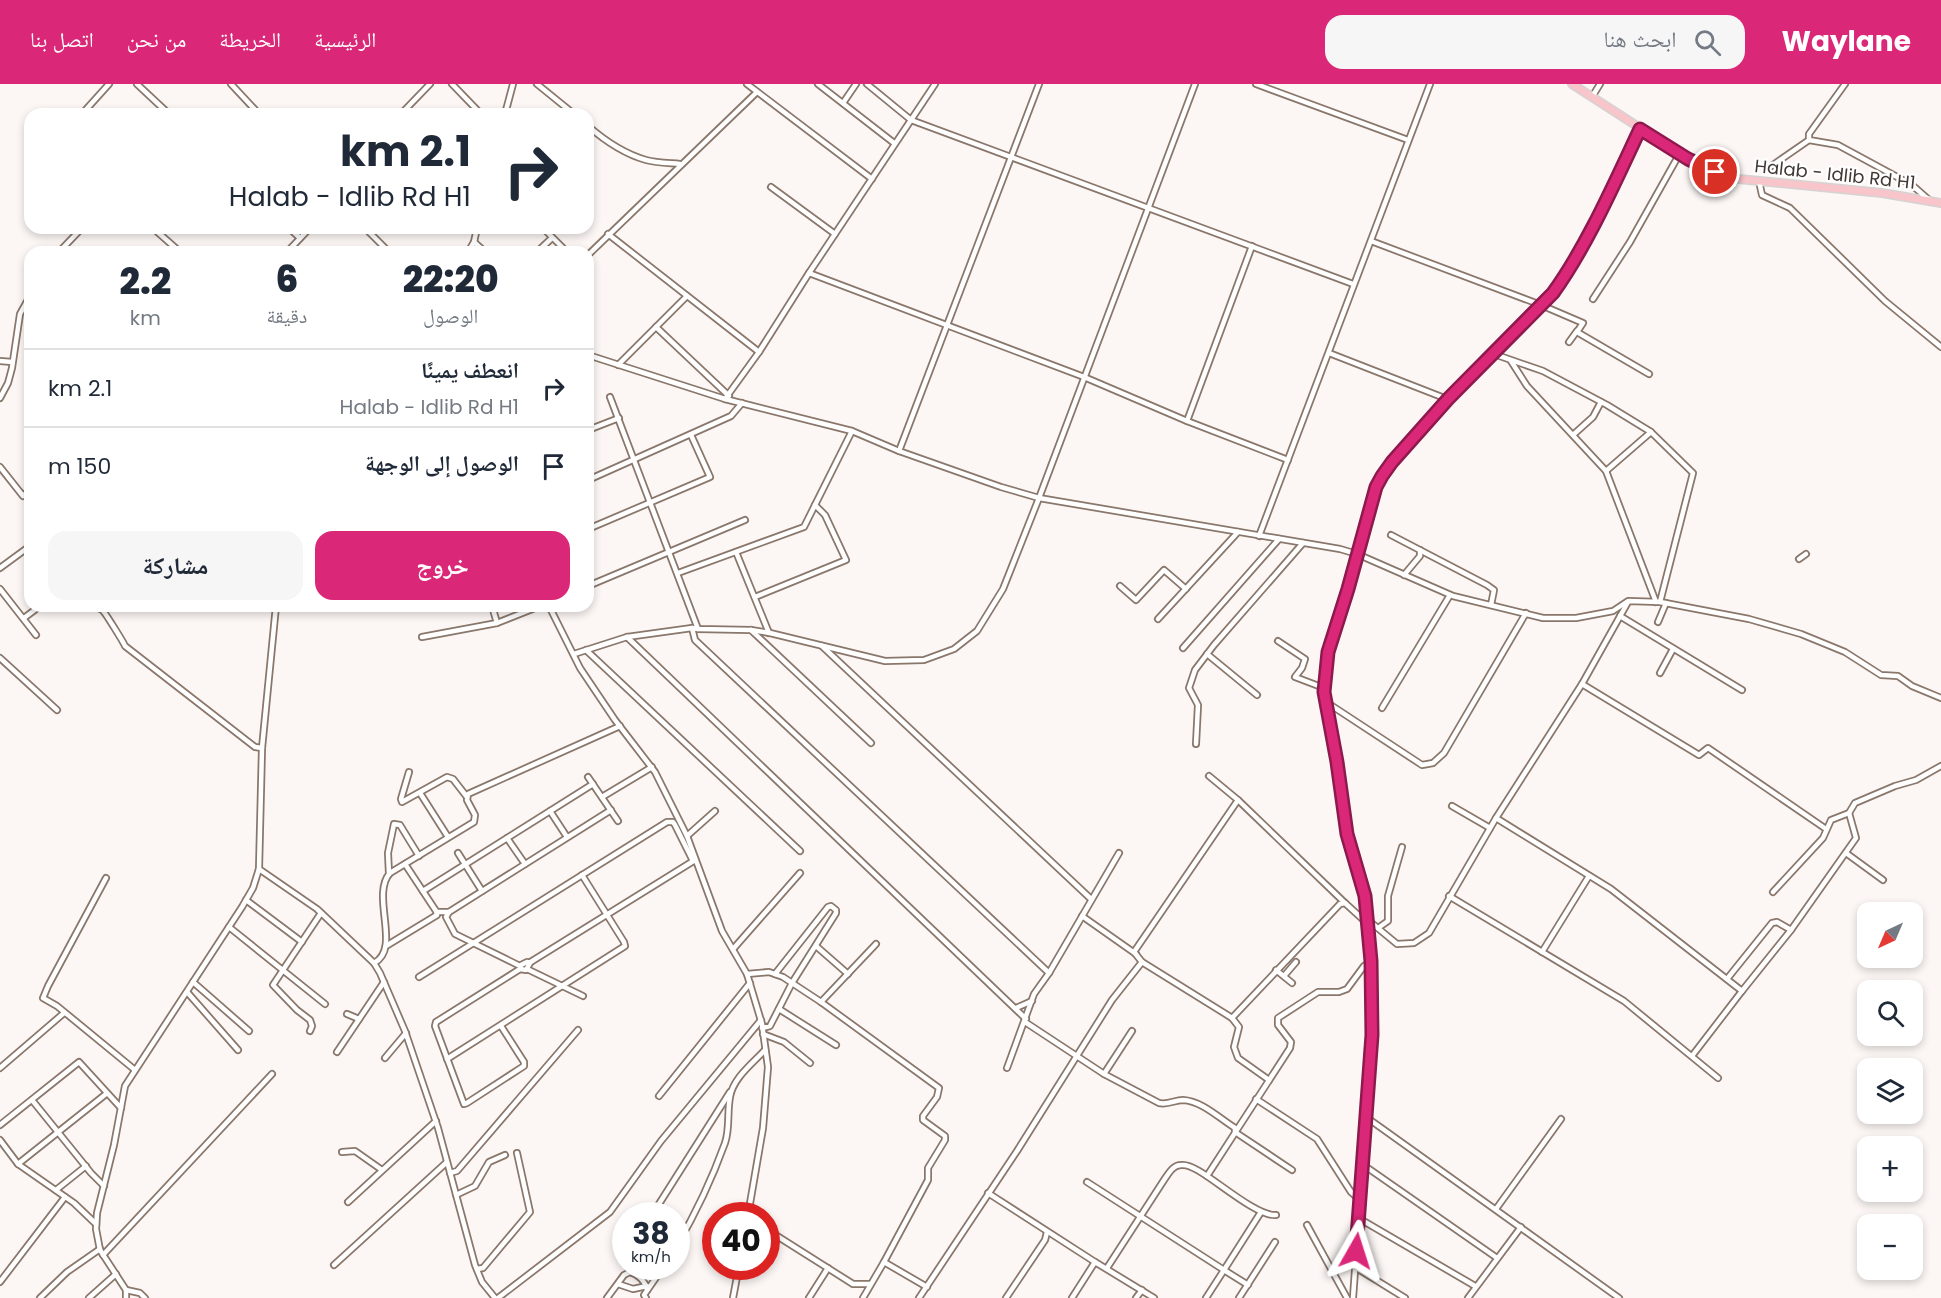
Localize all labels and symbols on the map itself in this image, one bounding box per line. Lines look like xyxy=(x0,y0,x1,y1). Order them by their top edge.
pin xyxy=(1689,146,1740,197)
street label: Halab - Idlib Rd H1 xyxy=(1753,153,1917,195)
north arrow xyxy=(1857,902,1923,968)
speed limit sign: 40 xyxy=(702,1202,780,1280)
position arrow xyxy=(1324,1219,1388,1283)

